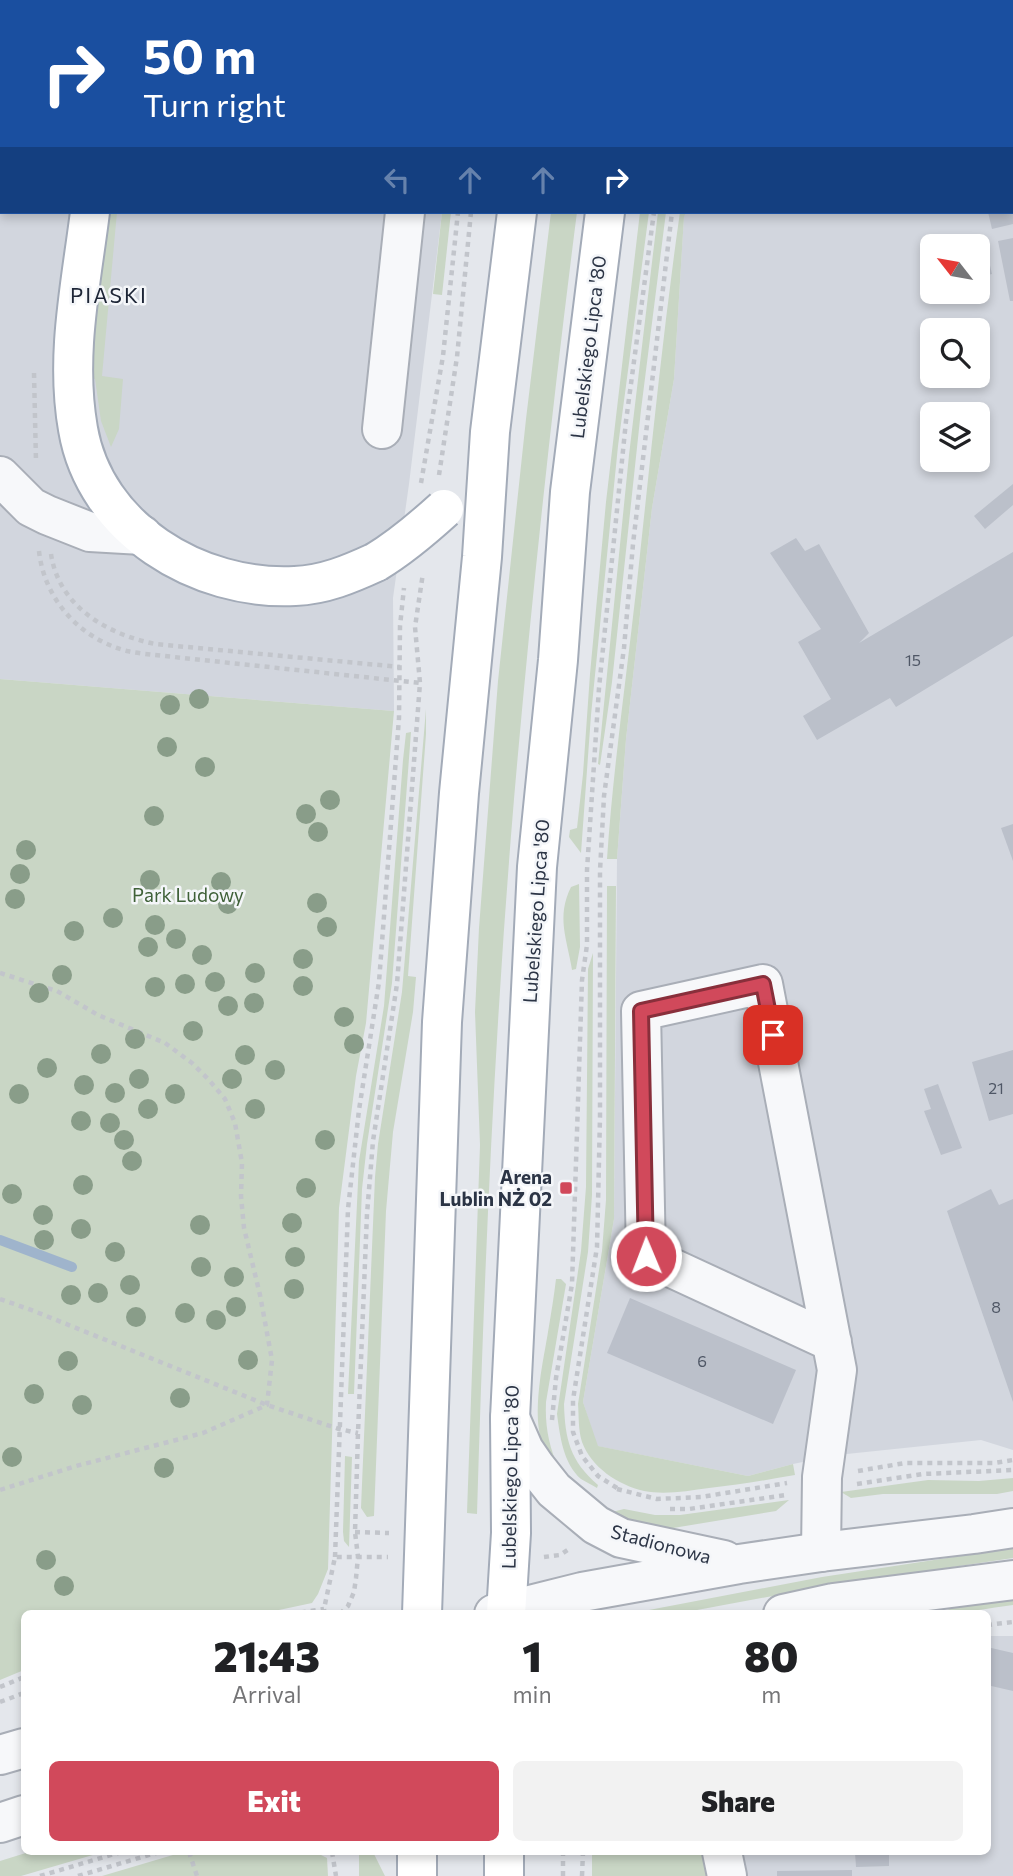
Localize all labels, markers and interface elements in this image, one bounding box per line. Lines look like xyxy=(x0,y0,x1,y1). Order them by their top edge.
text: 50 m xyxy=(143,24,256,84)
icon: right xyxy=(28,28,119,119)
text: Turn right xyxy=(143,84,286,124)
icon: left xyxy=(378,161,416,199)
icon: ahead xyxy=(451,161,489,199)
icon: ahead xyxy=(524,161,562,199)
icon: right xyxy=(597,161,635,199)
north arrow xyxy=(920,234,990,304)
map controls xyxy=(920,234,990,472)
street label: Lubelskiego Lipca '80 xyxy=(565,254,610,440)
district label: PIASKI xyxy=(70,282,148,307)
button: search xyxy=(920,318,990,388)
button: layers xyxy=(920,402,990,472)
house number: 15 xyxy=(905,650,921,669)
street label: Lubelskiego Lipca '80 xyxy=(518,818,553,1004)
park label: Park Ludowy xyxy=(132,883,244,906)
pin xyxy=(743,1005,803,1065)
icon: arrive xyxy=(754,1016,792,1054)
house number: 21 xyxy=(988,1078,1004,1097)
place label: Arena Lublin NŻ 02 xyxy=(440,1165,552,1210)
marker: Arena Lublin NŻ 02 xyxy=(558,1180,574,1196)
position arrow xyxy=(609,1219,683,1293)
house number: 8 xyxy=(991,1297,1001,1316)
house number: 6 xyxy=(697,1351,707,1370)
street label: Lubelskiego Lipca '80 xyxy=(496,1385,523,1569)
street label: Stadionowa xyxy=(609,1519,714,1568)
text: 21:43 xyxy=(213,1629,320,1681)
text: 1 xyxy=(522,1629,542,1681)
text: 80 xyxy=(744,1629,799,1681)
text: Arrival xyxy=(232,1680,302,1708)
text: min xyxy=(512,1680,552,1708)
text: m xyxy=(761,1680,781,1708)
button: Exit xyxy=(49,1761,499,1841)
button: Share xyxy=(513,1761,963,1841)

